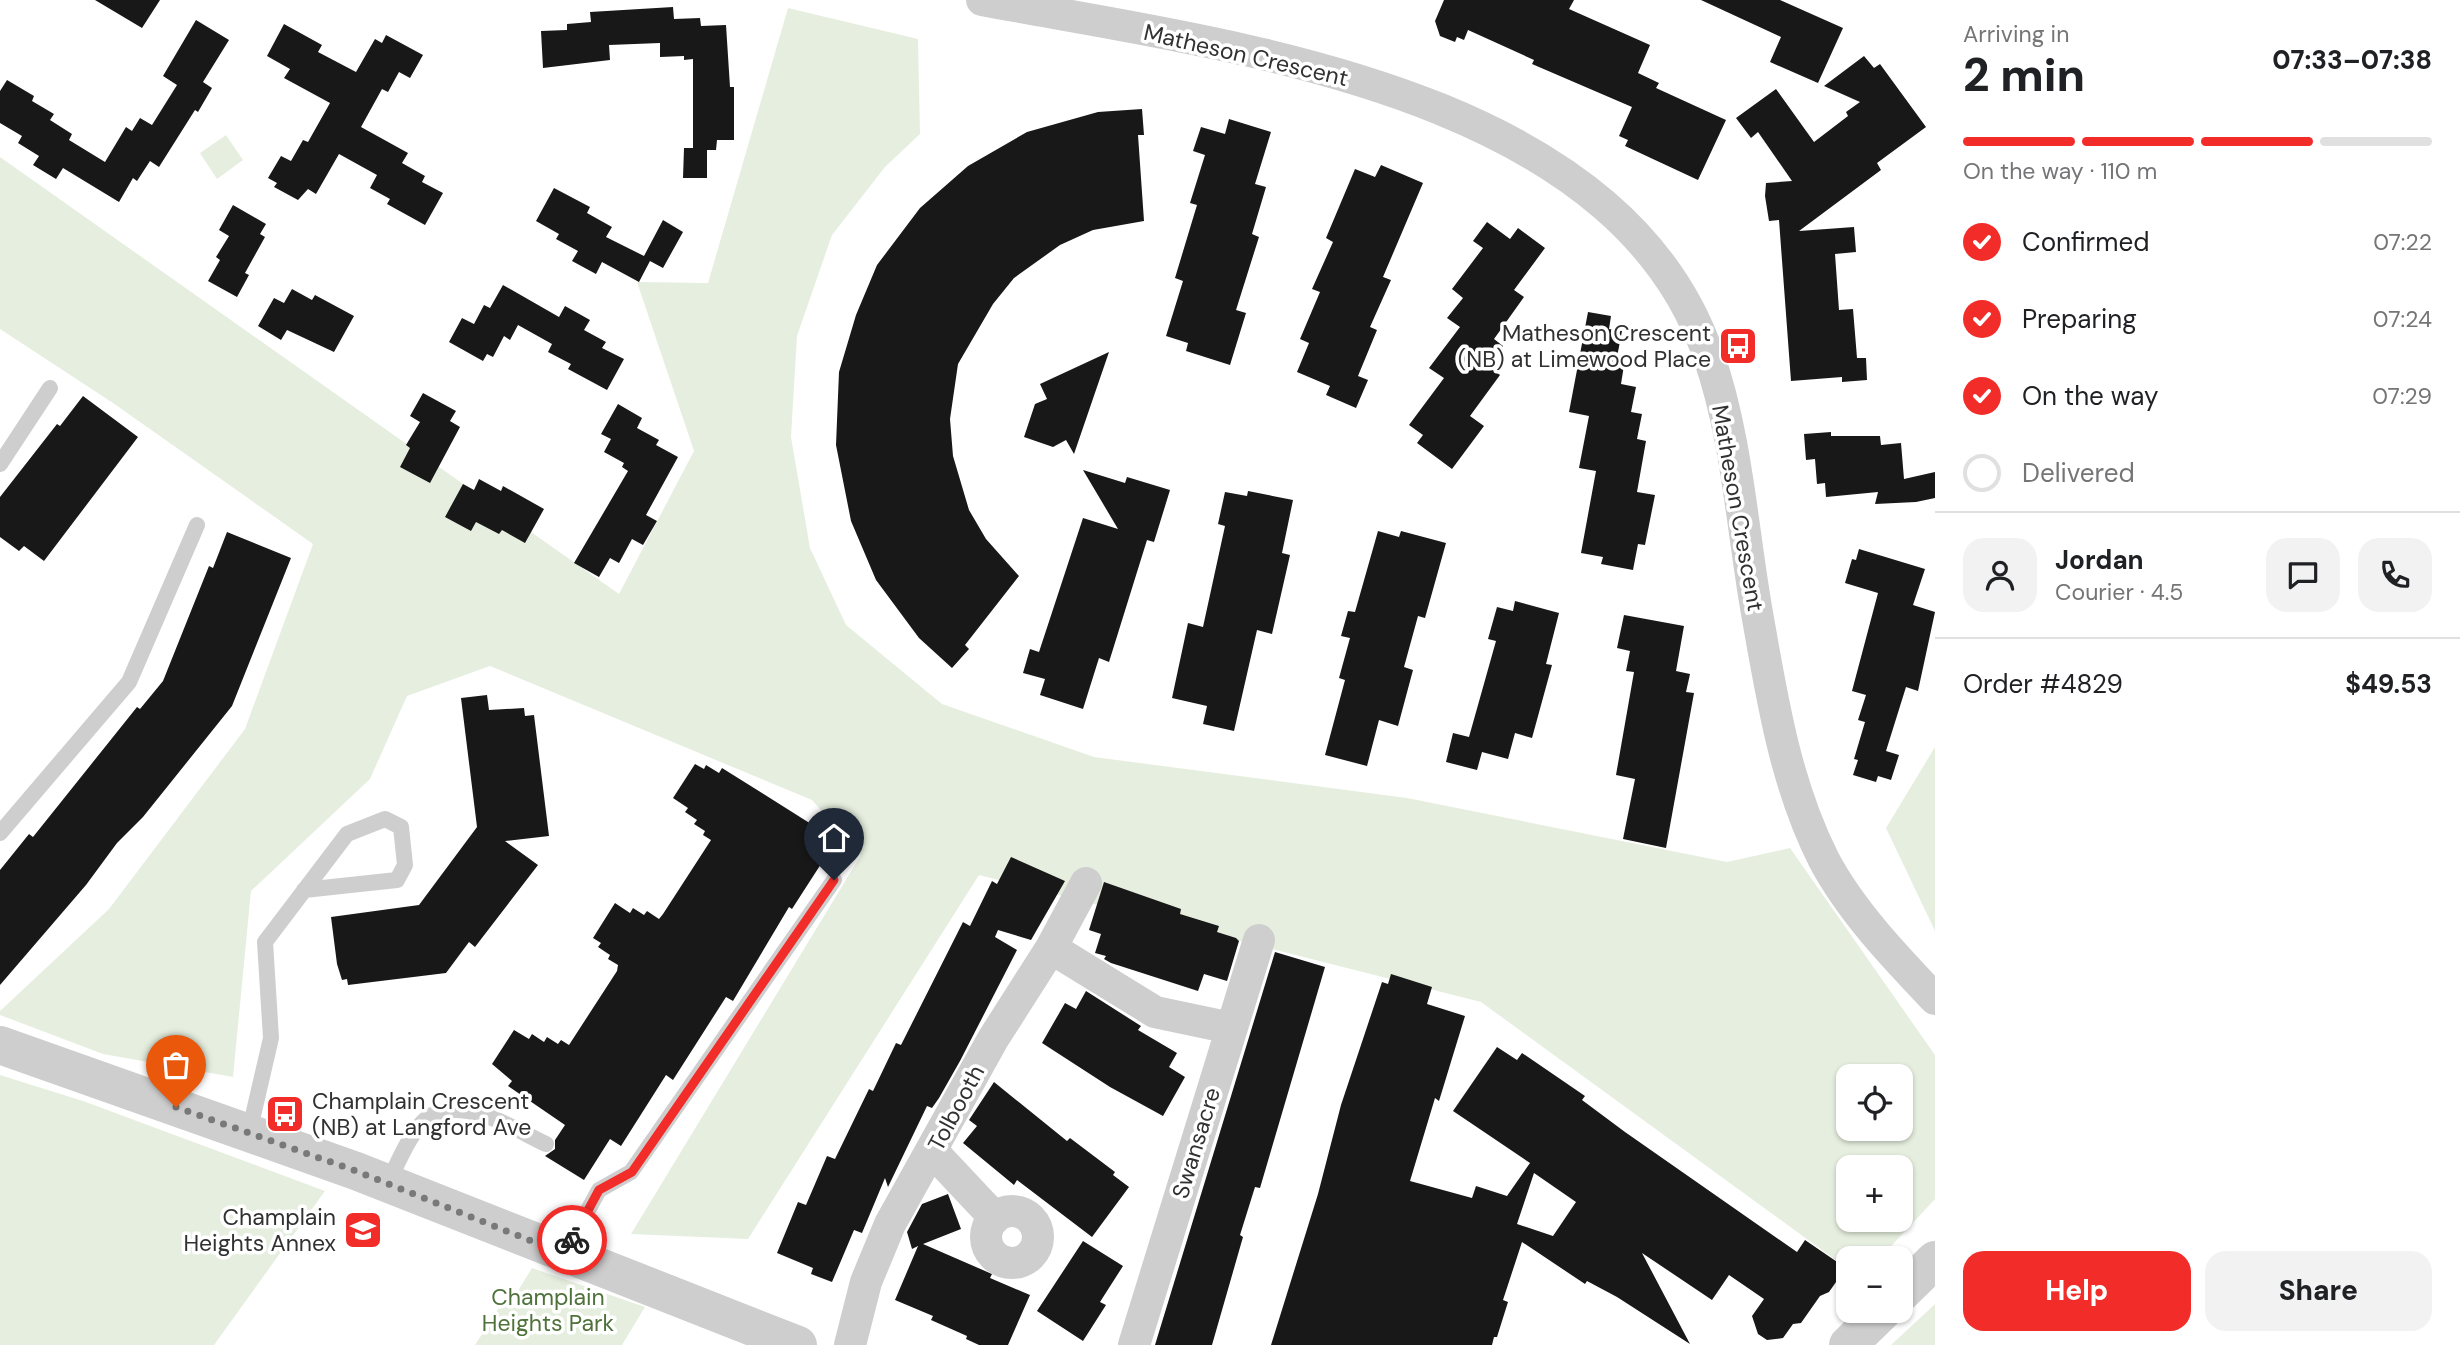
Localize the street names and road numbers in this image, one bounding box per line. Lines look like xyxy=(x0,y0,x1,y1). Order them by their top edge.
street label: Matheson Crescent xyxy=(1141,17,1351,93)
street label: Matheson Crescent xyxy=(1705,402,1771,614)
street label: Tolbooth xyxy=(921,1060,991,1156)
street label: Swansacre xyxy=(1165,1084,1227,1202)

